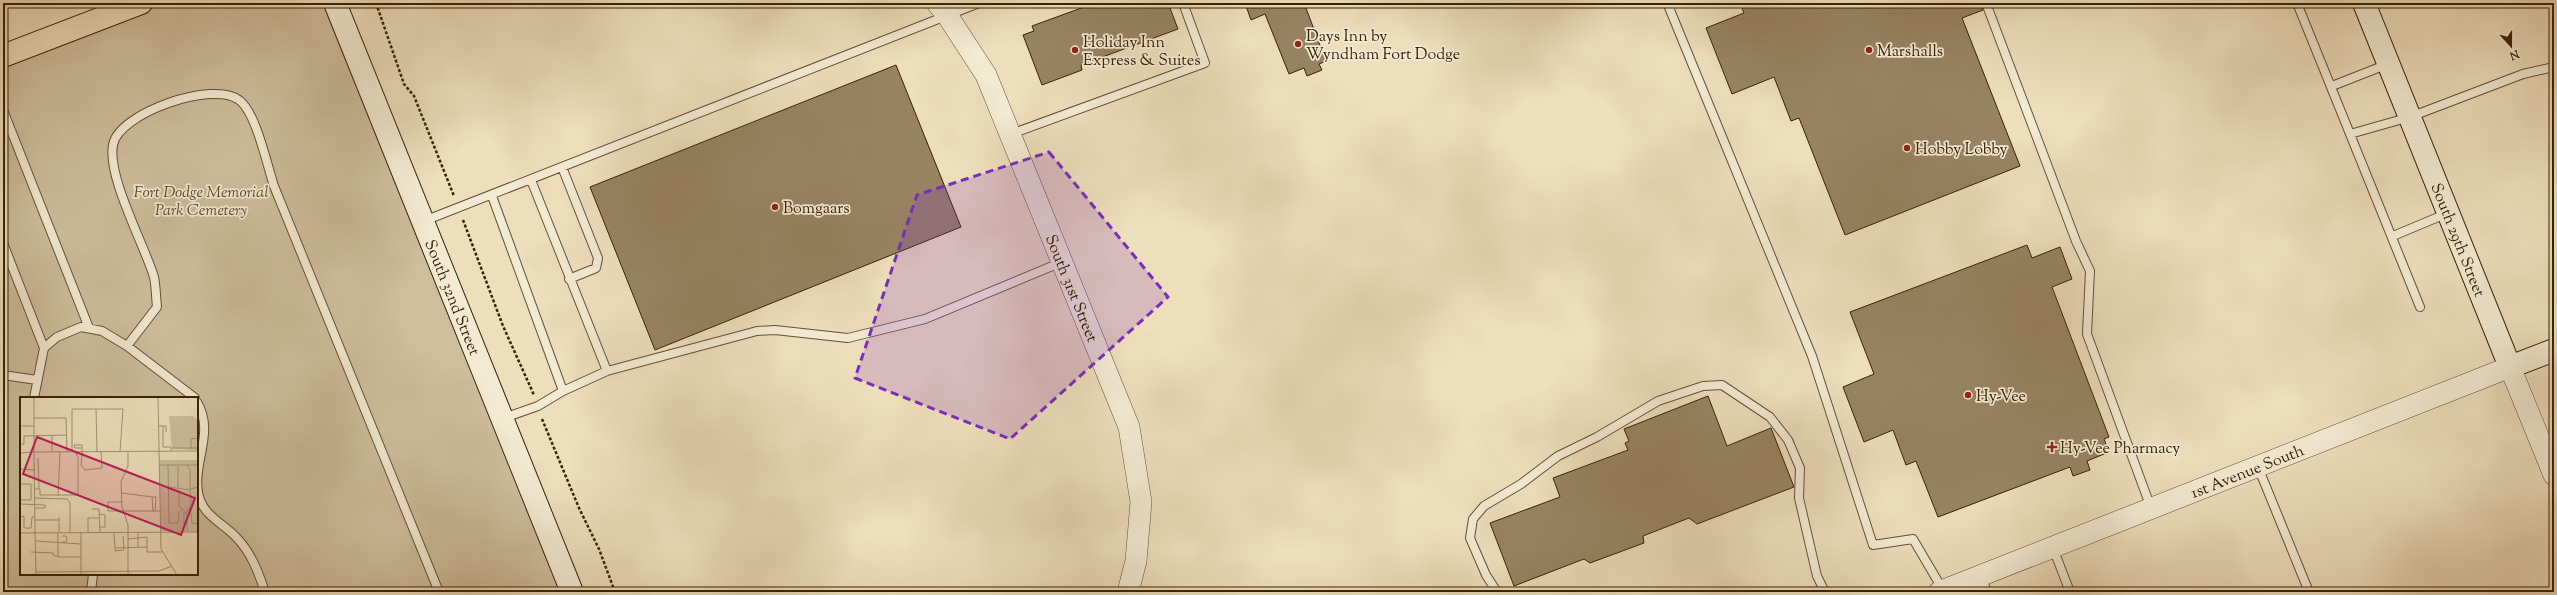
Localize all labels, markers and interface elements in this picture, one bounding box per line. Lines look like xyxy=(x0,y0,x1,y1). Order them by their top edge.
place label: Days Inn by Wyndham Fort Dodge xyxy=(1306,26,1460,67)
north arrow xyxy=(2491,26,2531,66)
place label: Holiday Inn Express & Suites xyxy=(1083,32,1201,73)
marker: Days Inn by Wyndham Fort Dodge xyxy=(1293,39,1303,49)
place label: Marshalls xyxy=(1877,41,1943,64)
marker: Holiday Inn Express & Suites xyxy=(1070,45,1080,55)
marker: Marshalls xyxy=(1864,45,1874,55)
text: N xyxy=(2507,45,2522,64)
place label: Hobby Lobby xyxy=(1915,139,2008,162)
marker: Hobby Lobby xyxy=(1902,143,1912,153)
street label: South 29th Street xyxy=(2423,180,2490,301)
park label: Fort Dodge Memorial Park Cemetery xyxy=(133,182,269,223)
place label: Bomgaars xyxy=(783,198,850,221)
marker: Bomgaars xyxy=(770,202,780,212)
street label: South 31st Street xyxy=(1038,232,1103,347)
street label: South 32nd Street xyxy=(417,237,485,360)
place label: Hy-Vee xyxy=(1976,386,2026,409)
marker: Hy-Vee xyxy=(1963,390,1973,400)
inset map xyxy=(20,397,198,575)
place label: Hy-Vee Pharmacy xyxy=(2060,438,2180,461)
street label: 1st Avenue South xyxy=(2188,440,2308,506)
marker: Hy-Vee Pharmacy xyxy=(2047,442,2057,452)

